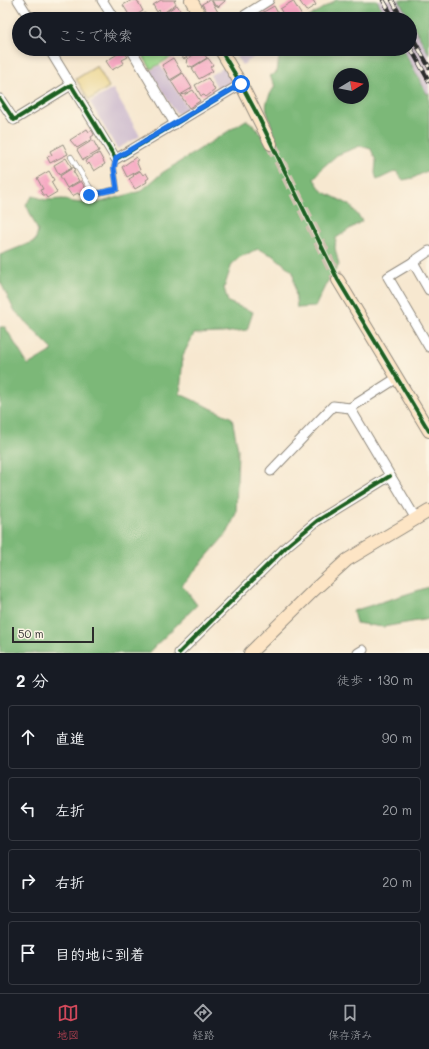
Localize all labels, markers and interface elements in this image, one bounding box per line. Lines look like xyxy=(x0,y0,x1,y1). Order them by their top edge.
search box xyxy=(12,12,417,56)
icon: search xyxy=(26,23,48,45)
text: ここで検索 xyxy=(58,25,133,45)
north arrow xyxy=(333,68,369,104)
route start xyxy=(232,75,250,93)
route end xyxy=(80,186,98,204)
scale bar xyxy=(12,625,94,644)
text: 50 m xyxy=(18,626,44,641)
text: 2 分 xyxy=(16,669,49,691)
text: 徒歩 · 130 m xyxy=(337,671,413,688)
icon: ahead xyxy=(17,726,39,748)
text: 直進 xyxy=(55,728,85,748)
text: 90 m xyxy=(382,729,412,746)
icon: left xyxy=(17,798,39,820)
text: 左折 xyxy=(55,800,85,820)
text: 20 m xyxy=(382,801,412,818)
icon: right xyxy=(17,870,39,892)
text: 右折 xyxy=(55,872,85,892)
text: 20 m xyxy=(382,873,412,890)
icon: arrive xyxy=(17,942,39,964)
text: 目的地に到着 xyxy=(55,944,145,964)
tab: 地図 xyxy=(57,1002,79,1042)
tab: 経路 xyxy=(192,1002,214,1042)
tab: 保存済み xyxy=(328,1002,372,1042)

